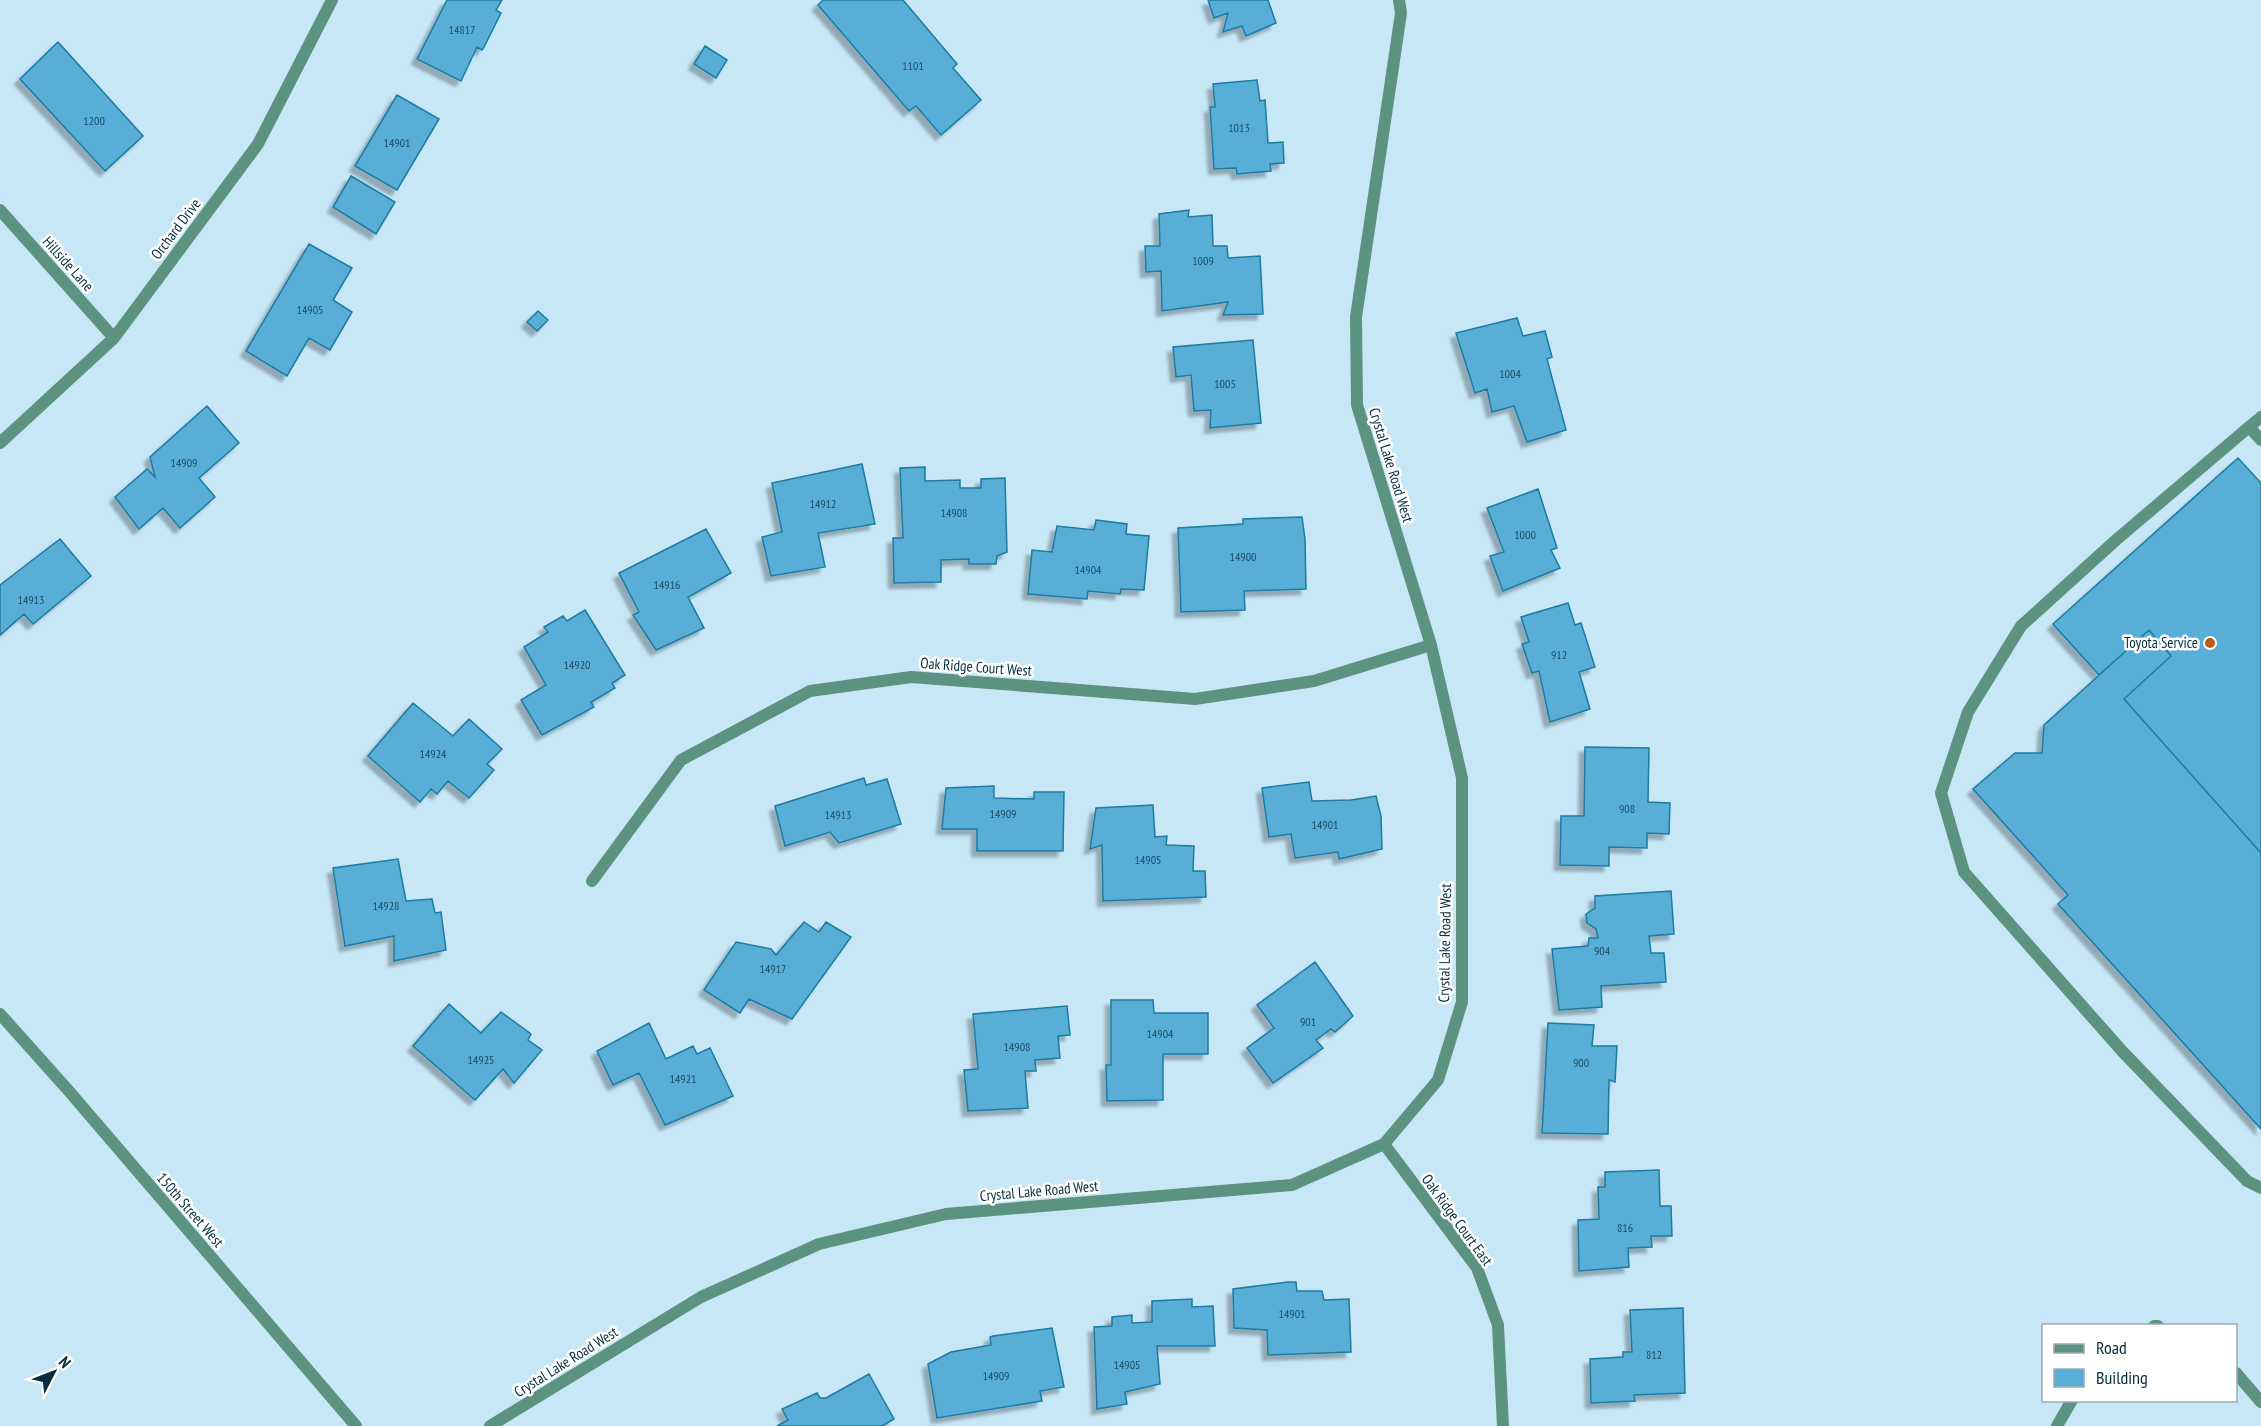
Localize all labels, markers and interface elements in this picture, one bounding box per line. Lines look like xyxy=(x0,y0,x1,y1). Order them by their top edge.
house number: 14817 xyxy=(448,22,476,37)
house number: 1101 xyxy=(902,58,924,73)
house number: 1200 xyxy=(83,113,105,128)
house number: 1013 xyxy=(1228,120,1250,135)
house number: 14901 xyxy=(383,135,411,150)
street label: Orchard Drive xyxy=(147,194,205,263)
street label: Hillside Lane xyxy=(39,232,98,295)
house number: 1009 xyxy=(1192,253,1214,268)
house number: 14905 xyxy=(296,302,324,317)
house number: 1004 xyxy=(1499,366,1521,381)
house number: 1005 xyxy=(1214,376,1236,391)
street label: Crystal Lake Road West xyxy=(1365,405,1418,524)
house number: 14909 xyxy=(170,455,198,470)
house number: 14912 xyxy=(809,496,837,511)
house number: 14908 xyxy=(940,505,968,520)
house number: 1000 xyxy=(1514,527,1536,542)
house number: 14900 xyxy=(1229,549,1257,564)
house number: 14904 xyxy=(1074,562,1102,577)
house number: 14916 xyxy=(653,577,681,592)
house number: 14913 xyxy=(17,592,45,607)
place label: Toyota Service xyxy=(2124,633,2198,652)
marker: Toyota Service xyxy=(2203,636,2217,650)
house number: 912 xyxy=(1551,647,1567,662)
street label: Oak Ridge Court West xyxy=(920,653,1032,680)
house number: 14920 xyxy=(563,657,591,672)
house number: 14924 xyxy=(419,746,447,761)
house number: 908 xyxy=(1619,801,1635,816)
house number: 14909 xyxy=(989,806,1017,821)
house number: 14913 xyxy=(824,807,852,822)
house number: 14901 xyxy=(1311,817,1339,832)
house number: 14905 xyxy=(1134,852,1162,867)
street label: Crystal Lake Road West xyxy=(1434,883,1455,1003)
house number: 14928 xyxy=(372,898,400,913)
house number: 904 xyxy=(1594,943,1611,958)
house number: 14917 xyxy=(759,961,787,976)
house number: 901 xyxy=(1300,1014,1316,1029)
house number: 14904 xyxy=(1146,1026,1174,1041)
house number: 14908 xyxy=(1003,1039,1031,1054)
house number: 14925 xyxy=(467,1052,495,1067)
house number: 900 xyxy=(1573,1055,1589,1070)
house number: 14921 xyxy=(669,1071,697,1086)
street label: 150th Street West xyxy=(153,1168,228,1251)
street label: Oak Ridge Court East xyxy=(1418,1170,1497,1269)
street label: Crystal Lake Road West xyxy=(979,1176,1099,1205)
house number: 816 xyxy=(1617,1220,1633,1235)
house number: 14901 xyxy=(1278,1306,1306,1321)
street label: Crystal Lake Road West xyxy=(510,1322,621,1401)
legend xyxy=(2042,1324,2237,1402)
text: Road xyxy=(2096,1336,2127,1359)
north arrow xyxy=(24,1342,84,1402)
house number: 812 xyxy=(1646,1347,1662,1362)
text: N xyxy=(55,1352,75,1372)
house number: 14905 xyxy=(1113,1357,1141,1372)
text: Building xyxy=(2096,1366,2148,1389)
house number: 14909 xyxy=(982,1368,1010,1383)

